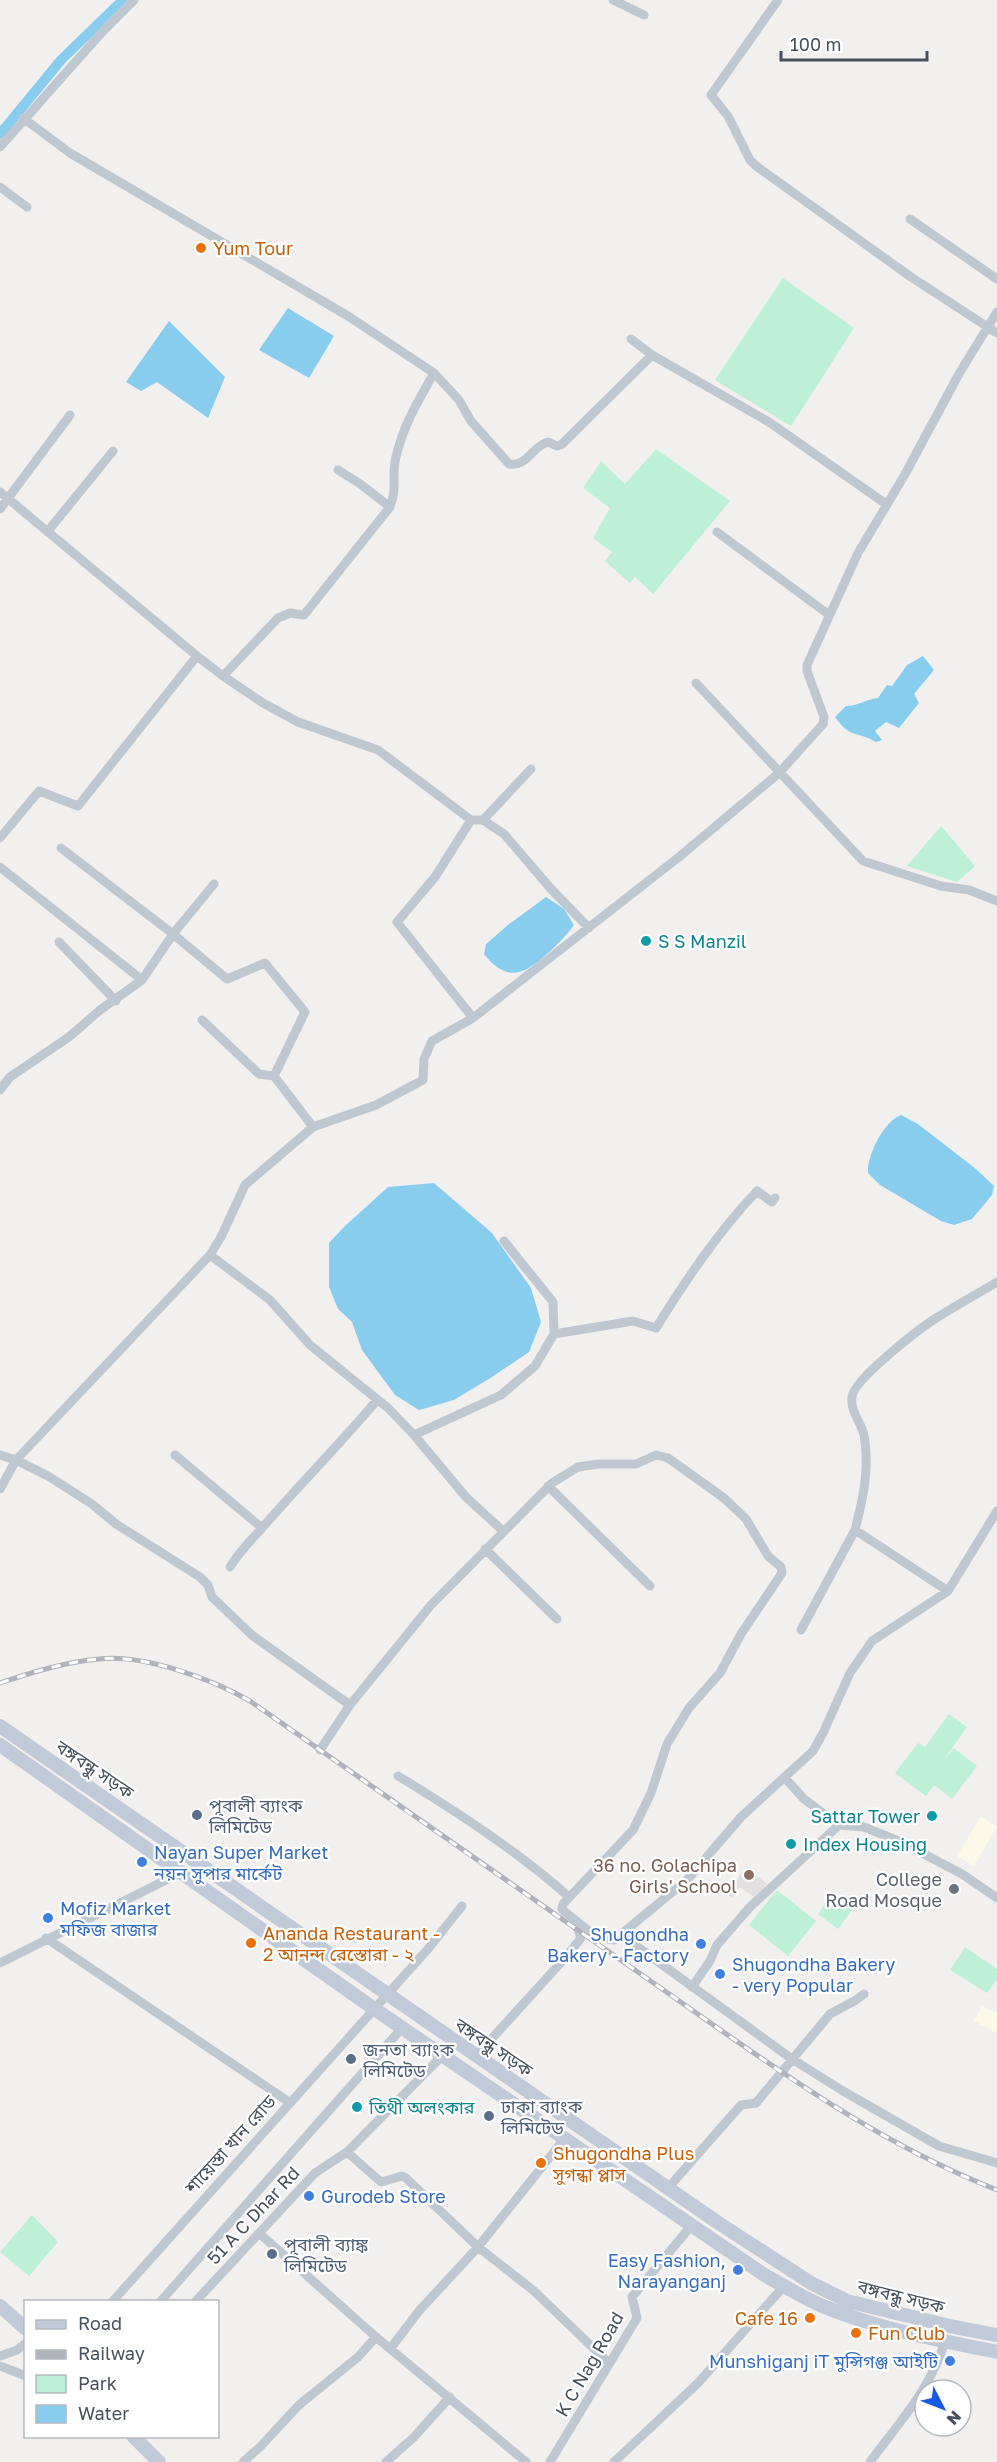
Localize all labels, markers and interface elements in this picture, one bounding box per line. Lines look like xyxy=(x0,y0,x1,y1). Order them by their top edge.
scale bar xyxy=(781,24,926,62)
text: 100 m xyxy=(790,33,841,55)
place label: Yum Tour xyxy=(213,237,293,259)
marker: Yum Tour xyxy=(194,241,208,255)
place label: S S Manzil xyxy=(658,930,747,952)
marker: S S Manzil xyxy=(639,934,653,948)
street label: বঙ্গবন্ধু সড়ক xyxy=(50,1734,138,1805)
place label: পূবালী ব্যাংক লিমিটেড xyxy=(208,1794,303,1837)
place label: Sattar Tower xyxy=(811,1805,920,1827)
marker: পূবালী ব্যাংক লিমিটেড xyxy=(190,1808,204,1822)
marker: Sattar Tower xyxy=(925,1809,939,1823)
place label: Index Housing xyxy=(803,1833,927,1855)
marker: Index Housing xyxy=(784,1837,798,1851)
place label: Nayan Super Market নয়ন সুপার মার্কেট xyxy=(153,1841,328,1885)
place label: 36 no. Golachipa Girls' School xyxy=(593,1854,737,1897)
marker: Nayan Super Market নয়ন সুপার মার্কেট xyxy=(135,1855,149,1869)
marker: 36 no. Golachipa Girls' School xyxy=(742,1868,756,1882)
place label: College Road Mosque xyxy=(825,1868,942,1911)
marker: College Road Mosque xyxy=(947,1882,961,1896)
place label: Mofiz Market মফিজ বাজার xyxy=(59,1897,171,1940)
marker: Mofiz Market মফিজ বাজার xyxy=(41,1911,55,1925)
place label: Ananda Restaurant - 2 আনন্দ রেস্তোরা - ২ xyxy=(263,1922,440,1965)
place label: Shugondha Bakery - Factory xyxy=(547,1923,689,1966)
marker: Ananda Restaurant - 2 আনন্দ রেস্তোরা - ২ xyxy=(244,1936,258,1950)
marker: Shugondha Bakery - Factory xyxy=(694,1937,708,1951)
place label: Shugondha Bakery - very Popular xyxy=(732,1953,895,1996)
marker: Shugondha Bakery - very Popular xyxy=(713,1967,727,1981)
street label: বঙ্গবন্ধু সড়ক xyxy=(449,2012,537,2083)
place label: জনতা ব্যাংক লিমিটেড xyxy=(362,2038,455,2081)
marker: জনতা ব্যাংক লিমিটেড xyxy=(344,2052,358,2066)
street label: শায়েস্তা খান রোড xyxy=(179,2090,280,2199)
place label: ঢাকা ব্যাংক লিমিটেড xyxy=(500,2095,583,2138)
place label: তিথী অলংকার xyxy=(368,2096,475,2118)
marker: তিথী অলংকার xyxy=(350,2100,364,2114)
marker: ঢাকা ব্যাংক লিমিটেড xyxy=(482,2109,496,2123)
place label: Shugondha Plus সুগন্ধা প্লাস xyxy=(552,2142,694,2186)
marker: Shugondha Plus সুগন্ধা প্লাস xyxy=(534,2156,548,2170)
street label: 51 A C Dhar Rd xyxy=(202,2162,304,2268)
place label: Gurodeb Store xyxy=(321,2185,446,2207)
marker: Gurodeb Store xyxy=(302,2189,316,2203)
place label: পূবালী ব্যাঙ্ক লিমিটেড xyxy=(283,2233,368,2276)
marker: পূবালী ব্যাঙ্ক লিমিটেড xyxy=(265,2247,279,2261)
place label: Easy Fashion, Narayanganj xyxy=(608,2249,726,2292)
marker: Easy Fashion, Narayanganj xyxy=(731,2263,745,2277)
street label: বঙ্গবন্ধু সড়ক xyxy=(854,2274,947,2320)
legend xyxy=(24,2300,219,2438)
place label: Cafe 16 xyxy=(735,2307,798,2329)
street label: K C Nag Road xyxy=(550,2308,628,2420)
marker: Cafe 16 xyxy=(803,2311,817,2325)
text: Road xyxy=(78,2312,122,2334)
place label: Fun Club xyxy=(868,2322,945,2344)
marker: Fun Club xyxy=(849,2326,863,2340)
text: Railway xyxy=(78,2342,145,2364)
place label: Munshiganj iT মুন্সিগঞ্জ আইটি xyxy=(709,2350,939,2373)
marker: Munshiganj iT মুন্সিগঞ্জ আইটি xyxy=(943,2354,957,2368)
text: Park xyxy=(78,2372,117,2394)
north arrow xyxy=(913,2378,973,2438)
text: Water xyxy=(78,2402,129,2424)
text: N xyxy=(943,2407,966,2429)

